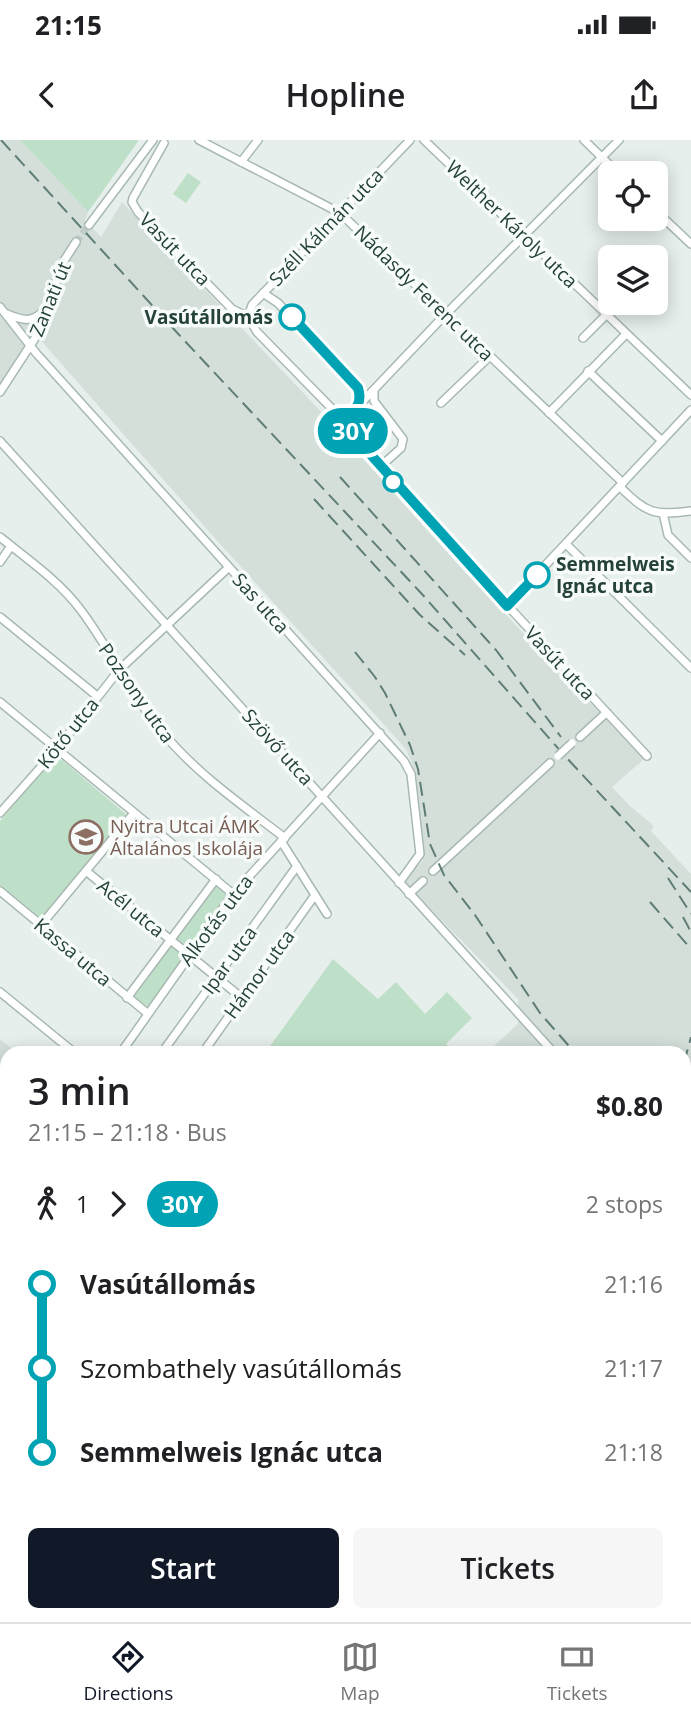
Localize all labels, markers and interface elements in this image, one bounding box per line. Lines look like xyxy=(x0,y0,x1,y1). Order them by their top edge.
text: 21:15 xyxy=(35,7,102,43)
text: Hopline xyxy=(285,73,406,116)
icon: back xyxy=(28,76,66,114)
icon: share xyxy=(625,76,663,114)
street label: Welther Károly utca xyxy=(441,154,583,294)
map controls xyxy=(598,161,668,315)
button: locate xyxy=(598,161,668,231)
street label: Széll Kálmán utca xyxy=(263,162,389,292)
street label: Vasút utca xyxy=(134,207,216,291)
street label: Nádasdy Ferenc utca xyxy=(348,219,500,367)
button: layers xyxy=(598,245,668,315)
street label: Zanati út xyxy=(23,257,77,340)
place label: Vasútállomás xyxy=(145,304,273,330)
marker: Vasútállomás xyxy=(279,304,305,330)
line badge: 30Y xyxy=(313,408,393,454)
text: 30Y xyxy=(332,414,374,447)
unlabelled marker xyxy=(383,472,403,492)
place label: Semmelweis Ignác utca xyxy=(556,551,675,599)
marker: Semmelweis Ignác utca xyxy=(524,562,550,588)
street label: Sas utca xyxy=(227,567,295,639)
street label: Vasút utca xyxy=(519,620,601,706)
street label: Pozsony utca xyxy=(93,638,181,748)
street label: Kötő utca xyxy=(31,692,105,774)
street label: Szövő utca xyxy=(237,703,319,791)
place label: Nyitra Utcai ÁMK Általános Iskolája xyxy=(110,813,263,861)
school or university icon: Nyitra Utcai ÁMK Általános Iskolája xyxy=(67,818,105,856)
street label: Alkotás utca xyxy=(173,869,259,971)
street label: Acél utca xyxy=(92,873,170,943)
street label: Kassa utca xyxy=(29,912,117,992)
street label: Ipar utca xyxy=(195,921,263,999)
street label: Hámor utca xyxy=(218,924,300,1024)
text: 3 min xyxy=(28,1064,131,1116)
text: $0.80 xyxy=(596,1088,663,1124)
text: 21:15 – 21:18 · Bus xyxy=(28,1116,227,1148)
icon: walk xyxy=(28,1185,66,1223)
icon: forward xyxy=(99,1185,137,1223)
text: 30Y xyxy=(161,1187,204,1220)
text: 1 xyxy=(76,1188,89,1220)
text: 2 stops xyxy=(586,1188,663,1220)
text: Vasútállomás xyxy=(80,1266,256,1302)
text: 21:16 xyxy=(604,1268,663,1300)
text: Szombathely vasútállomás xyxy=(80,1350,402,1386)
text: 21:17 xyxy=(604,1352,663,1384)
text: Semmelweis Ignác utca xyxy=(80,1434,383,1470)
text: 21:18 xyxy=(604,1436,663,1468)
button: Start xyxy=(28,1528,339,1608)
button: Tickets xyxy=(353,1528,663,1608)
tab: Directions xyxy=(84,1638,173,1706)
tab: Map xyxy=(340,1638,380,1706)
tab: Tickets xyxy=(547,1638,607,1706)

